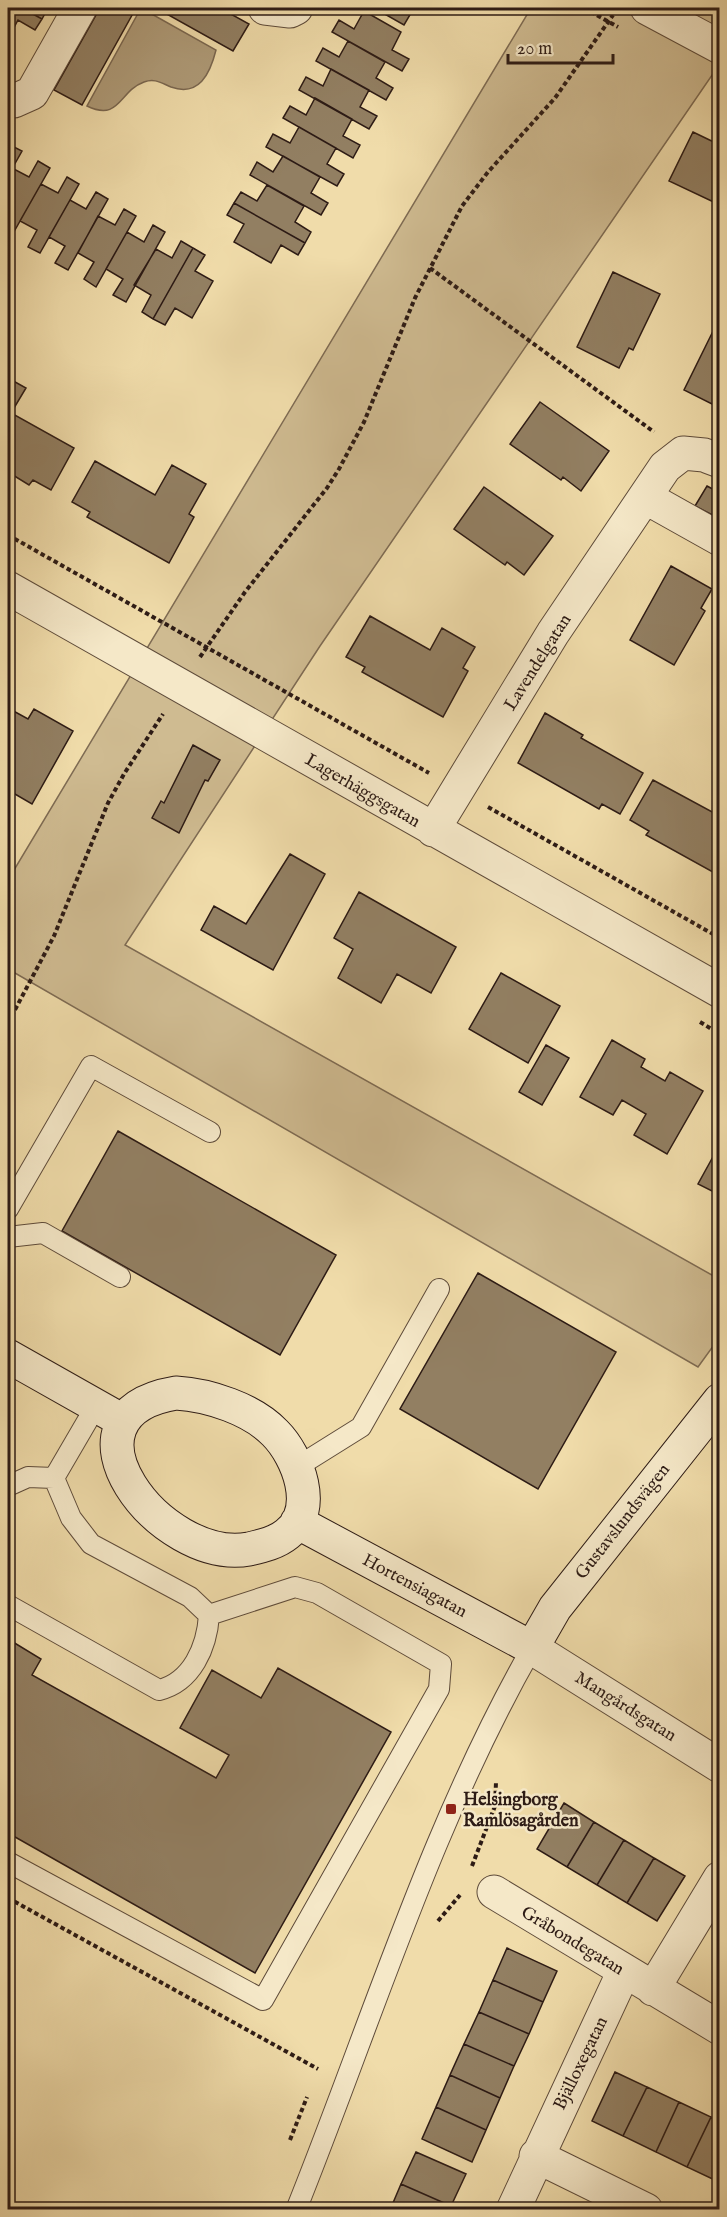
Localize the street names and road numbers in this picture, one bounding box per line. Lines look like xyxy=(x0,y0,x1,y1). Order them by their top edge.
street label: Lavendelgatan xyxy=(499,610,577,716)
street label: Lagerhäggsgatan xyxy=(300,749,424,834)
street label: Gustavslundsvägen xyxy=(571,1459,676,1585)
street label: Hortensiagatan xyxy=(358,1549,471,1624)
street label: Mangårdsgatan xyxy=(570,1667,681,1748)
street label: Gråbondegatan xyxy=(516,1901,628,1981)
street label: Bjälloxegatan xyxy=(549,2013,614,2114)

